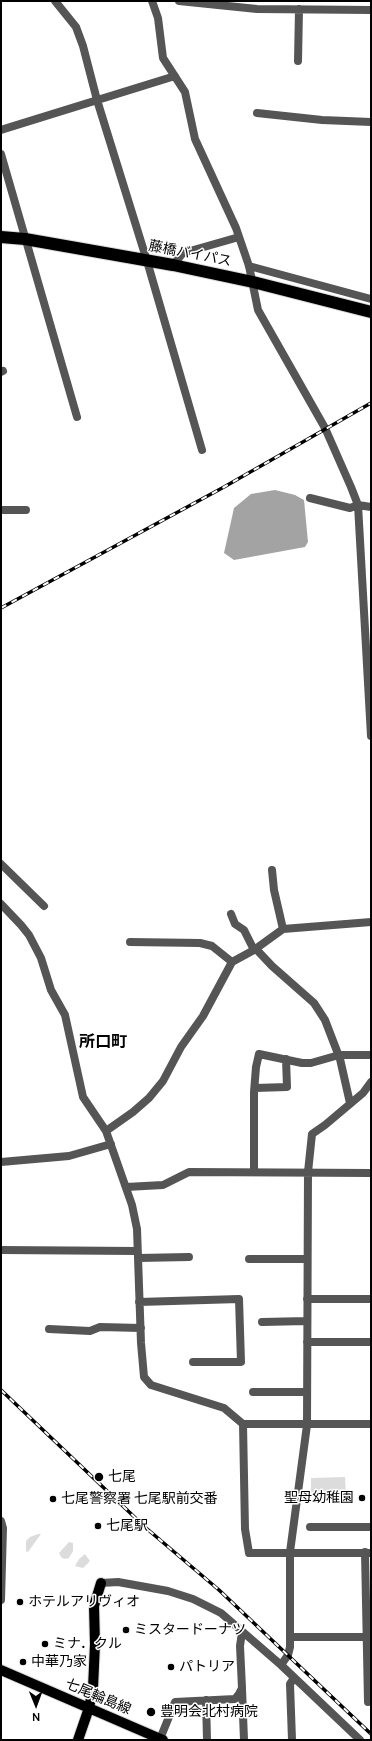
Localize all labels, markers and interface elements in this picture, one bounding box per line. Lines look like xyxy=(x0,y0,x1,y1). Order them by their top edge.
street label: 藤橋バイパス xyxy=(147,238,233,270)
district label: 所口町 xyxy=(79,1033,127,1053)
place label: 七尾 xyxy=(108,1469,136,1485)
marker: 七尾 xyxy=(93,1471,105,1483)
place label: 聖母幼稚園 xyxy=(284,1490,354,1506)
place label: 七尾警察署 七尾駅前交番 xyxy=(61,1491,218,1507)
marker: 聖母幼稚園 xyxy=(357,1493,367,1503)
marker: 七尾警察署 七尾駅前交番 xyxy=(48,1494,58,1504)
place label: 七尾駅 xyxy=(106,1518,148,1534)
marker: 七尾駅 xyxy=(93,1521,103,1531)
place label: ホテルアリヴィオ xyxy=(28,1594,140,1610)
marker: ホテルアリヴィオ xyxy=(15,1597,25,1607)
place label: ミスタードーナツ xyxy=(134,1622,246,1638)
marker: ミスタードーナツ xyxy=(121,1625,131,1635)
place label: ミナ．クル xyxy=(53,1636,122,1652)
marker: ミナ．クル xyxy=(40,1639,50,1649)
place label: 中華乃家 xyxy=(31,1654,87,1670)
marker: 中華乃家 xyxy=(18,1657,28,1667)
place label: パトリア xyxy=(179,1659,235,1675)
marker: パトリア xyxy=(166,1662,176,1672)
street label: 七尾輪島線 xyxy=(63,1676,133,1718)
north arrow xyxy=(16,1685,56,1725)
place label: 豊明会北村病院 xyxy=(160,1704,258,1720)
marker: 豊明会北村病院 xyxy=(145,1706,157,1718)
text: N xyxy=(32,1710,40,1725)

